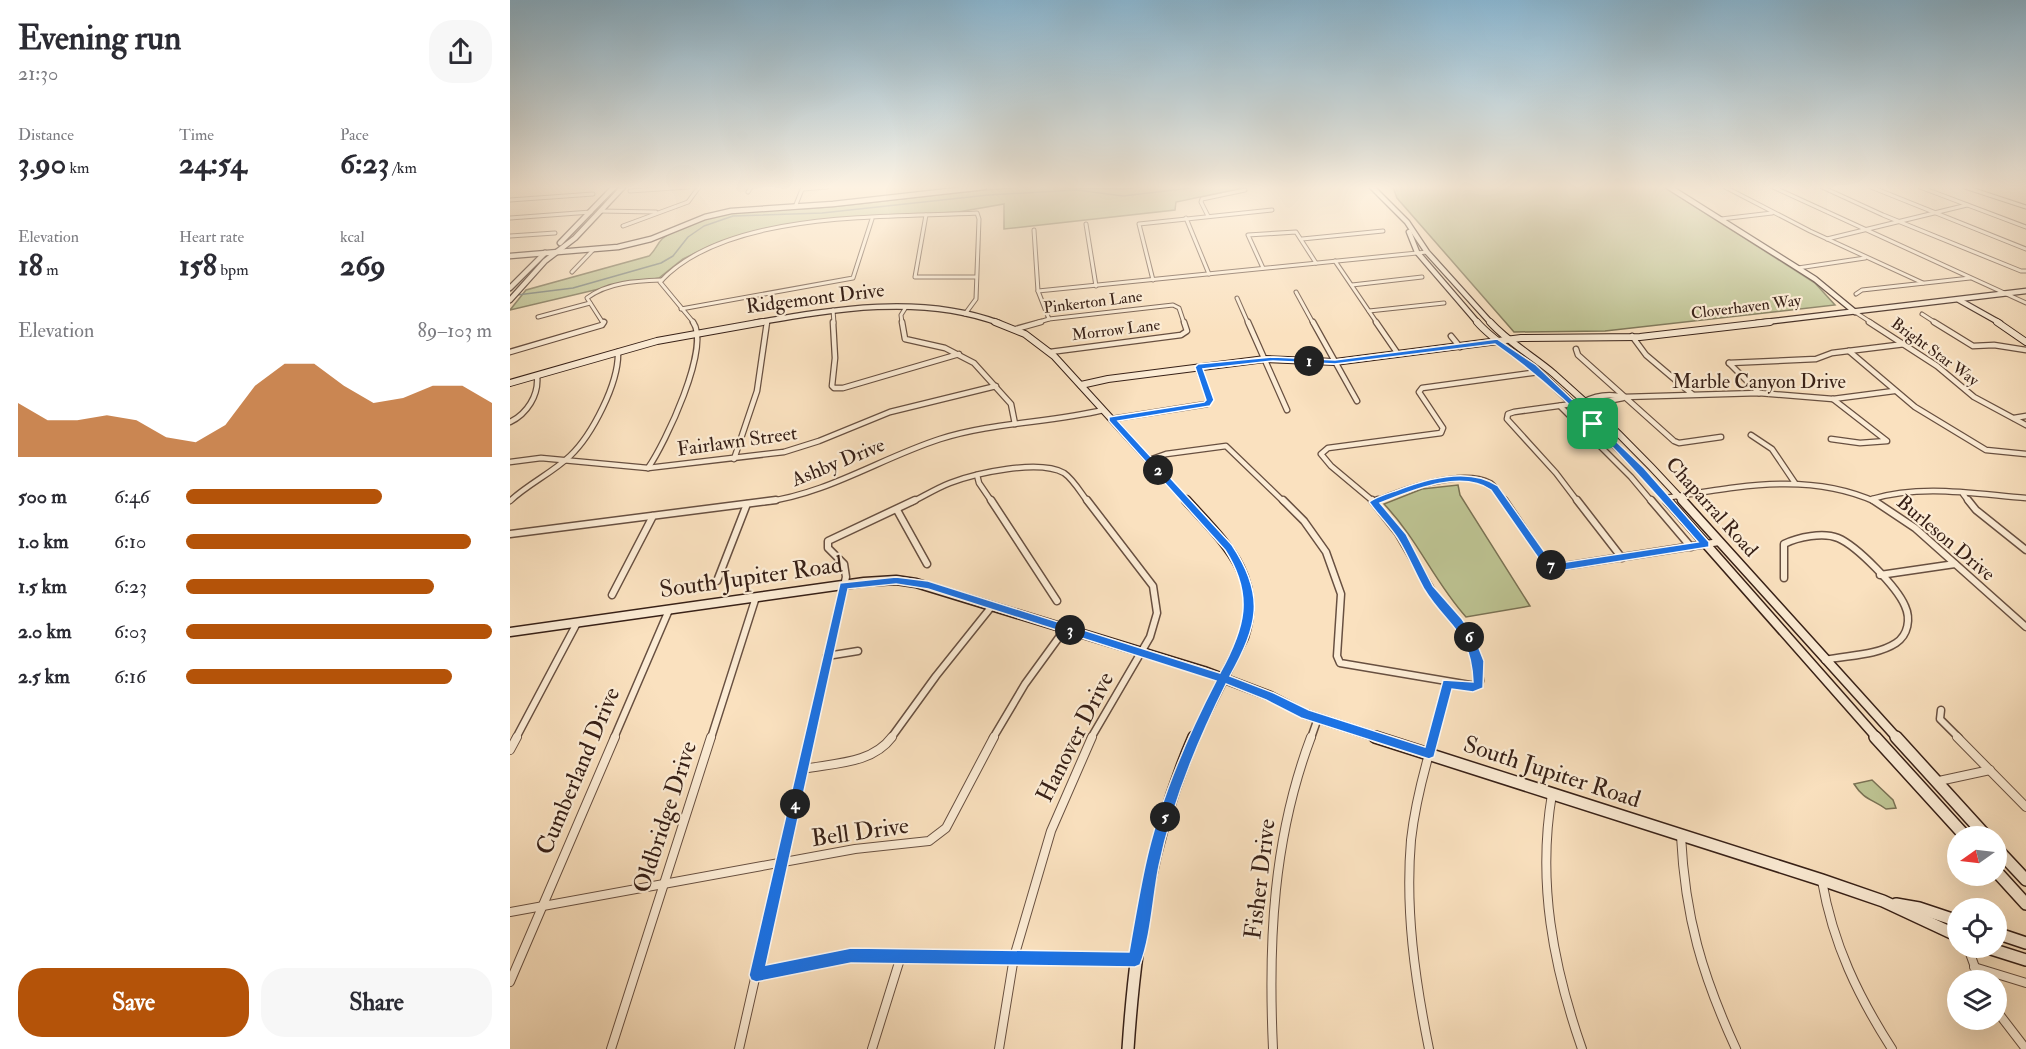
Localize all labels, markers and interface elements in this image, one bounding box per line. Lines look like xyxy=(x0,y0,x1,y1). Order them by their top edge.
text: Evening run xyxy=(18,18,181,59)
button: share xyxy=(429,20,492,83)
text: 21:30 xyxy=(18,61,58,86)
text: Distance xyxy=(18,125,74,145)
text: Time xyxy=(179,125,214,145)
text: Pace xyxy=(340,125,369,145)
text: 3.90 xyxy=(18,145,66,182)
text: 24:54 xyxy=(179,145,246,182)
text: 6:23 xyxy=(340,145,389,182)
text: km xyxy=(66,158,89,178)
text: /km xyxy=(389,158,417,178)
text: Elevation xyxy=(18,227,79,247)
text: Heart rate xyxy=(179,227,244,247)
text: kcal xyxy=(340,227,365,247)
text: 18 xyxy=(18,247,43,284)
text: 158 xyxy=(179,247,217,284)
text: 269 xyxy=(340,247,386,284)
text: m xyxy=(43,260,59,280)
text: bpm xyxy=(217,260,249,280)
street label: Ridgemont Drive xyxy=(744,277,886,319)
street label: Pinkerton Lane xyxy=(1042,286,1144,318)
street label: Cloverhaven Way xyxy=(1690,290,1803,324)
street label: Bright Star Way xyxy=(1887,313,1984,391)
street label: Morrow Lane xyxy=(1071,315,1162,345)
text: Elevation xyxy=(18,318,94,343)
text: 89–103 m xyxy=(418,318,492,343)
pin: 1 xyxy=(1294,346,1324,376)
text: 1 xyxy=(1306,351,1312,371)
street label: Marble Canyon Drive xyxy=(1672,369,1846,394)
pin xyxy=(1567,398,1618,449)
icon: arrive xyxy=(1576,407,1609,440)
street label: Fairlawn Street xyxy=(675,420,799,462)
street label: Ashby Drive xyxy=(787,432,888,492)
street label: Chaparral Road xyxy=(1660,452,1764,563)
pin: 2 xyxy=(1143,455,1173,485)
text: 2 xyxy=(1154,460,1162,480)
text: 500 m xyxy=(18,484,67,509)
text: 6:46 xyxy=(114,484,150,509)
street label: Burleson Drive xyxy=(1892,490,2000,586)
text: 1.0 km xyxy=(18,529,69,554)
text: 6:10 xyxy=(114,529,146,554)
street label: South Jupiter Road xyxy=(657,549,845,605)
pin: 7 xyxy=(1536,550,1566,580)
text: 7 xyxy=(1547,555,1555,575)
text: 1.5 km xyxy=(18,574,67,599)
text: 6:23 xyxy=(114,574,147,599)
pin: 3 xyxy=(1055,615,1085,645)
text: 2.0 km xyxy=(18,619,72,644)
text: 6:03 xyxy=(114,619,147,644)
text: 3 xyxy=(1067,620,1073,640)
pin: 6 xyxy=(1454,622,1484,652)
text: 6 xyxy=(1465,627,1473,647)
text: 2.5 km xyxy=(18,664,70,689)
text: 6:16 xyxy=(114,664,146,689)
street label: Hanover Drive xyxy=(1029,667,1121,807)
street label: Cumberland Drive xyxy=(529,683,627,859)
street label: South Jupiter Road xyxy=(1459,729,1645,815)
street label: Oldbridge Drive xyxy=(626,737,704,897)
pin: 4 xyxy=(780,789,810,819)
text: 4 xyxy=(791,794,799,814)
pin: 5 xyxy=(1150,802,1180,832)
text: 5 xyxy=(1161,807,1169,827)
street label: Bell Drive xyxy=(809,810,911,854)
street label: Fisher Drive xyxy=(1237,817,1283,941)
north arrow xyxy=(1947,826,2007,886)
map controls xyxy=(1947,826,2007,1030)
button: locate xyxy=(1947,898,2007,958)
button: Save xyxy=(18,968,249,1037)
button: Share xyxy=(261,968,492,1037)
button: layers xyxy=(1947,970,2007,1030)

